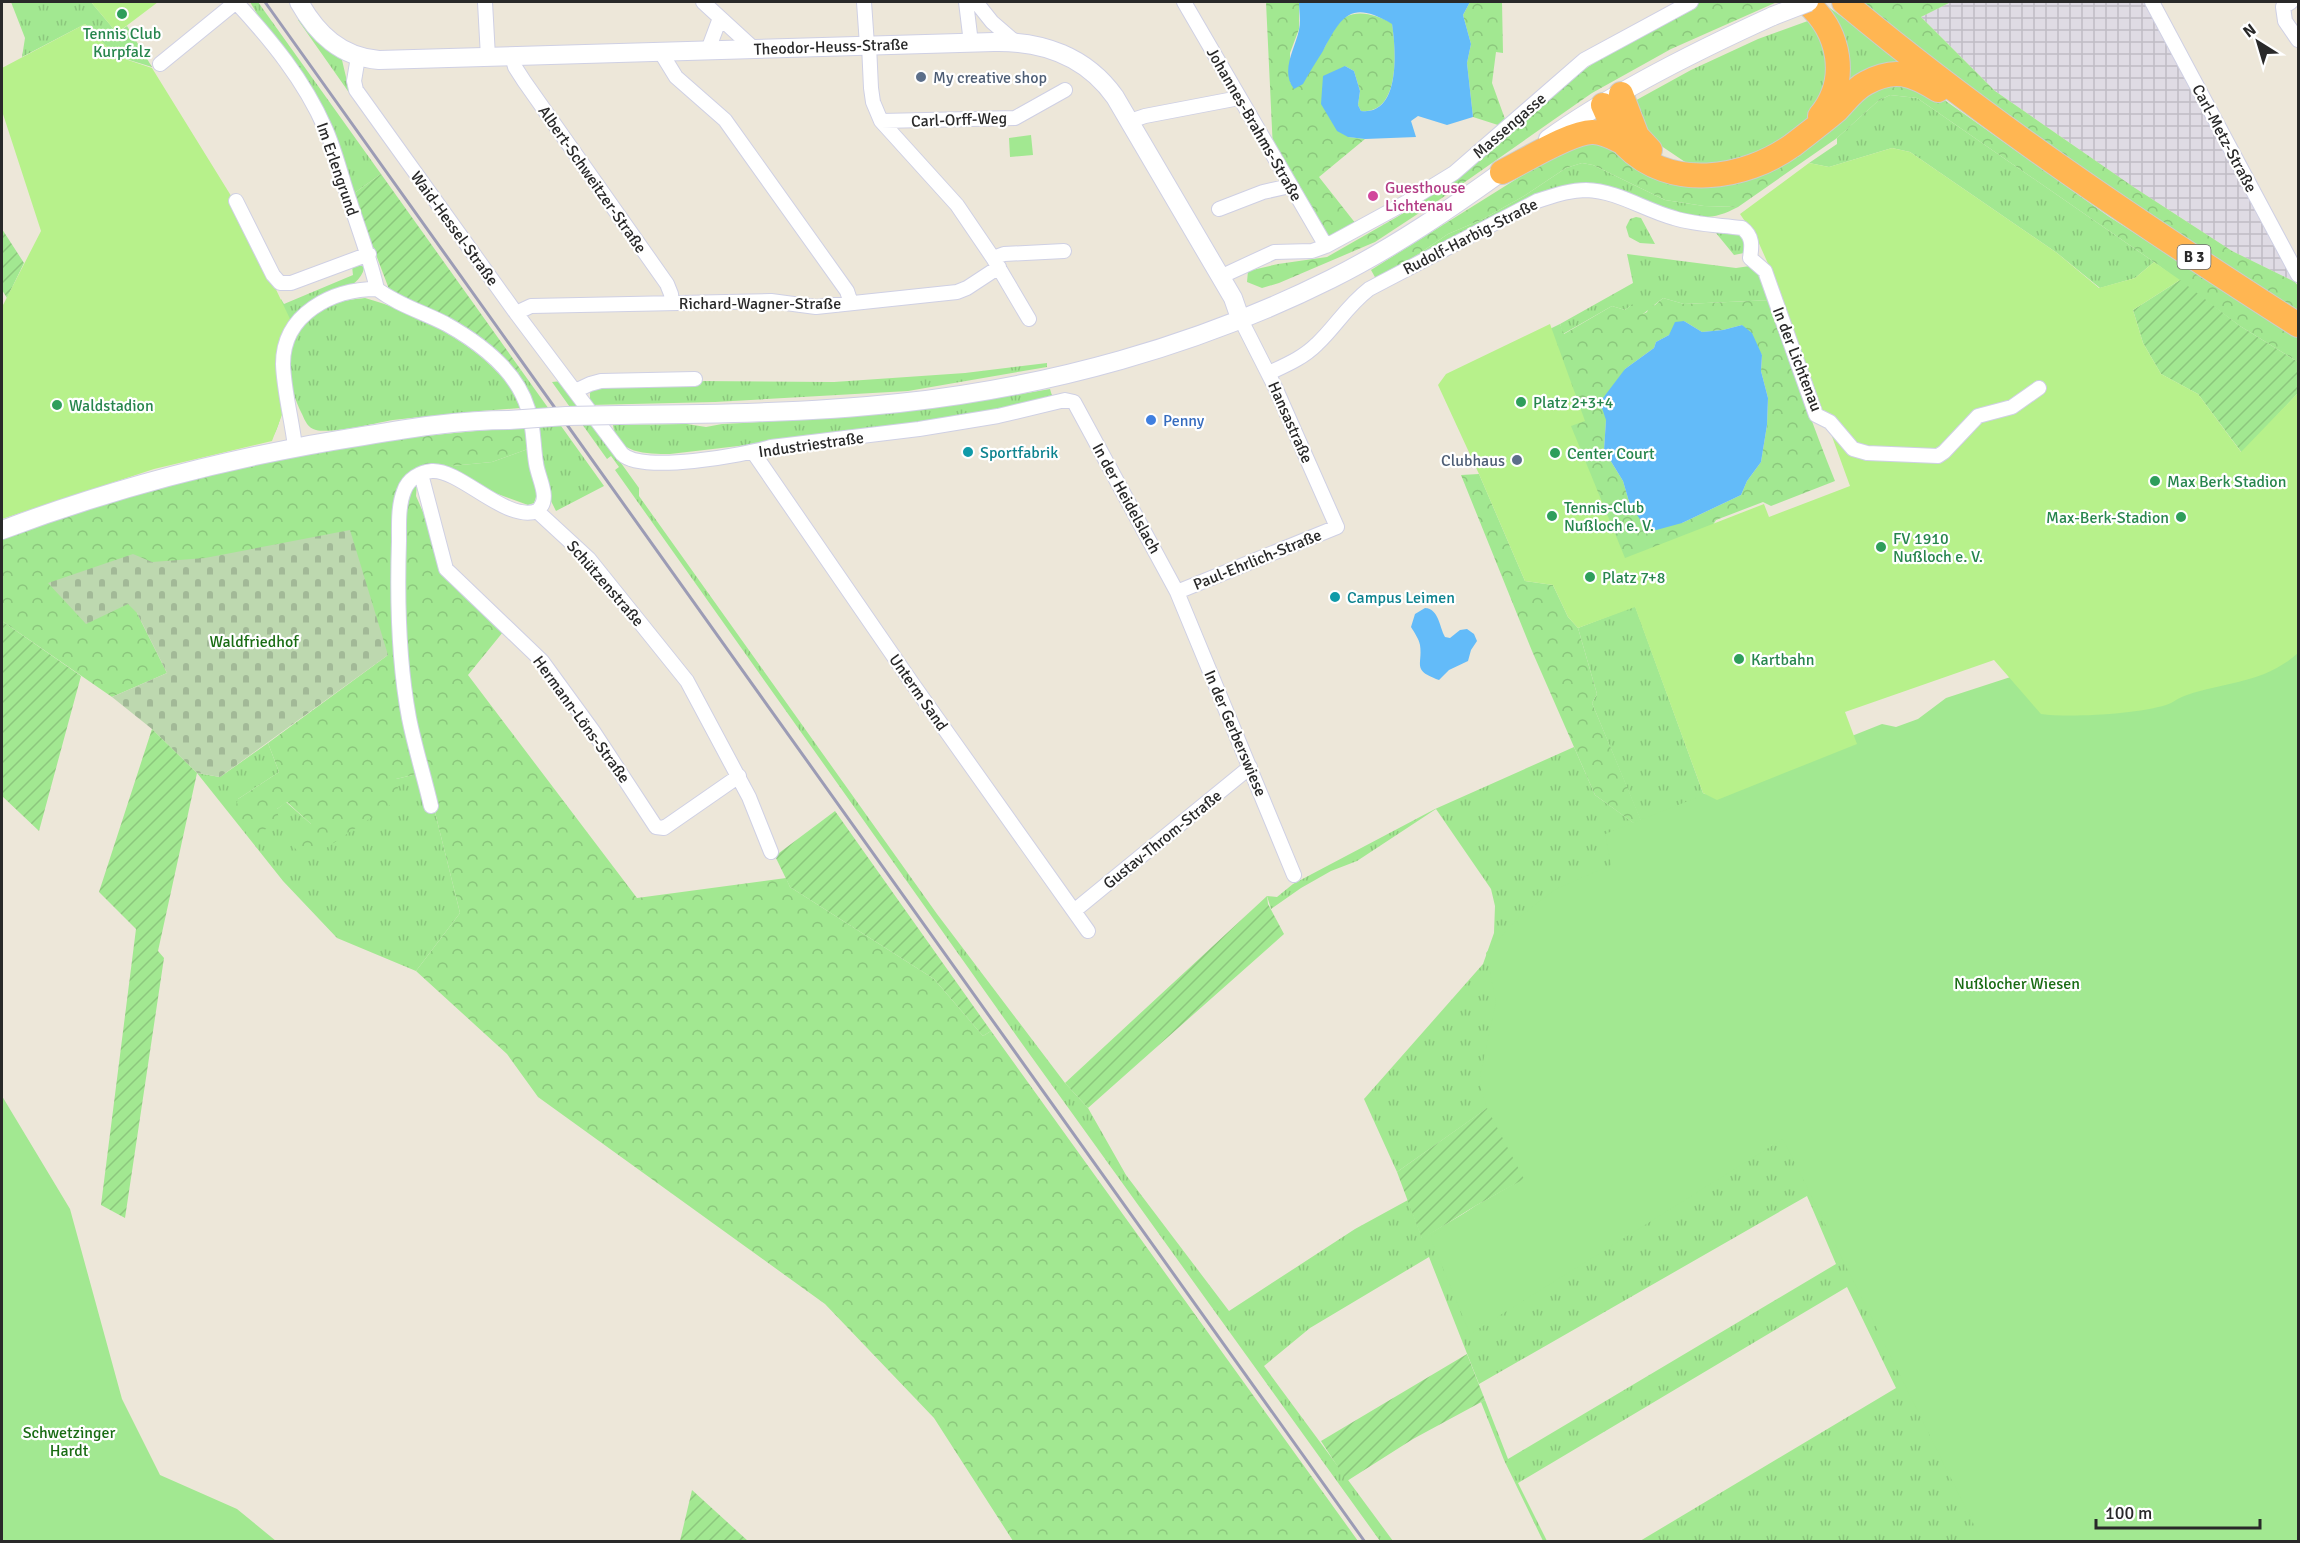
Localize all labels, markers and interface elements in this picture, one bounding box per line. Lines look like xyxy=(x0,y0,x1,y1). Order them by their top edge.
marker: Tennis Club Kurpfalz xyxy=(115,7,129,21)
north arrow xyxy=(2228,12,2288,72)
text: N xyxy=(2239,19,2260,42)
place label: Tennis Club Kurpfalz xyxy=(83,24,161,62)
street label: Theodor-Heuss-Straße xyxy=(753,34,909,60)
street label: Johannes-Brahms-Straße xyxy=(1202,44,1306,205)
place label: My creative shop xyxy=(933,68,1047,88)
marker: My creative shop xyxy=(914,70,928,84)
street label: Carl-Metz-Straße xyxy=(2187,81,2261,196)
street label: Massengasse xyxy=(1469,89,1550,163)
street label: Albert-Schweitzer-Straße xyxy=(534,102,651,257)
street label: Carl-Orff-Weg xyxy=(911,108,1007,132)
street label: Im Erlengrund xyxy=(312,120,362,219)
street label: Waid-Hessel-Straße xyxy=(406,167,503,290)
place label: Guesthouse Lichtenau xyxy=(1385,178,1465,216)
marker: Guesthouse Lichtenau xyxy=(1366,189,1380,203)
street label: Rudolf-Harbig-Straße xyxy=(1400,194,1541,279)
road number: B 3 xyxy=(2178,245,2210,269)
street label: Richard-Wagner-Straße xyxy=(679,294,841,314)
street label: In der Lichtenau xyxy=(1768,304,1826,415)
street label: Hansastraße xyxy=(1263,378,1317,466)
place label: Platz 2+3+4 xyxy=(1533,393,1614,413)
marker: Platz 2+3+4 xyxy=(1514,395,1528,409)
place label: Waldstadion xyxy=(69,396,154,416)
marker: Waldstadion xyxy=(50,398,64,412)
place label: Penny xyxy=(1163,411,1205,431)
marker: Penny xyxy=(1144,413,1158,427)
street label: Industriestraße xyxy=(757,428,865,462)
street label: In der Heidelslach xyxy=(1088,440,1165,557)
place label: Sportfabrik xyxy=(980,443,1058,463)
place label: Center Court xyxy=(1567,444,1655,464)
marker: Sportfabrik xyxy=(961,445,975,459)
marker: Center Court xyxy=(1548,446,1562,460)
place label: Clubhaus xyxy=(1441,451,1505,471)
marker: Clubhaus xyxy=(1510,453,1524,467)
place label: Max Berk Stadion xyxy=(2167,472,2286,492)
marker: Max Berk Stadion xyxy=(2148,474,2162,488)
place label: Tennis-Club Nußloch e. V. xyxy=(1564,498,1654,536)
place label: Max-Berk-Stadion xyxy=(2046,508,2169,528)
marker: Tennis-Club Nußloch e. V. xyxy=(1545,509,1559,523)
marker: Max-Berk-Stadion xyxy=(2174,510,2188,524)
street label: Paul-Ehrlich-Straße xyxy=(1190,525,1324,595)
place label: FV 1910 Nußloch e. V. xyxy=(1893,529,1983,567)
street label: Schützenstraße xyxy=(562,536,648,631)
marker: FV 1910 Nußloch e. V. xyxy=(1874,540,1888,554)
place label: Platz 7+8 xyxy=(1602,568,1665,588)
marker: Platz 7+8 xyxy=(1583,570,1597,584)
place label: Campus Leimen xyxy=(1347,588,1455,608)
marker: Campus Leimen xyxy=(1328,590,1342,604)
park label: Waldfriedhof xyxy=(209,632,299,652)
street label: Unterm Sand xyxy=(884,650,952,735)
place label: Kartbahn xyxy=(1751,650,1814,670)
street label: Hermann-Löns-Straße xyxy=(528,652,634,787)
marker: Kartbahn xyxy=(1732,652,1746,666)
street label: In der Gerberswiese xyxy=(1199,667,1271,800)
street label: Gustav-Throm-Straße xyxy=(1099,786,1226,894)
park label: Nußlocher Wiesen xyxy=(1954,974,2080,994)
park label: Schwetzinger Hardt xyxy=(23,1423,115,1461)
scale bar xyxy=(2096,1492,2260,1530)
text: 100 m xyxy=(2105,1502,2152,1524)

